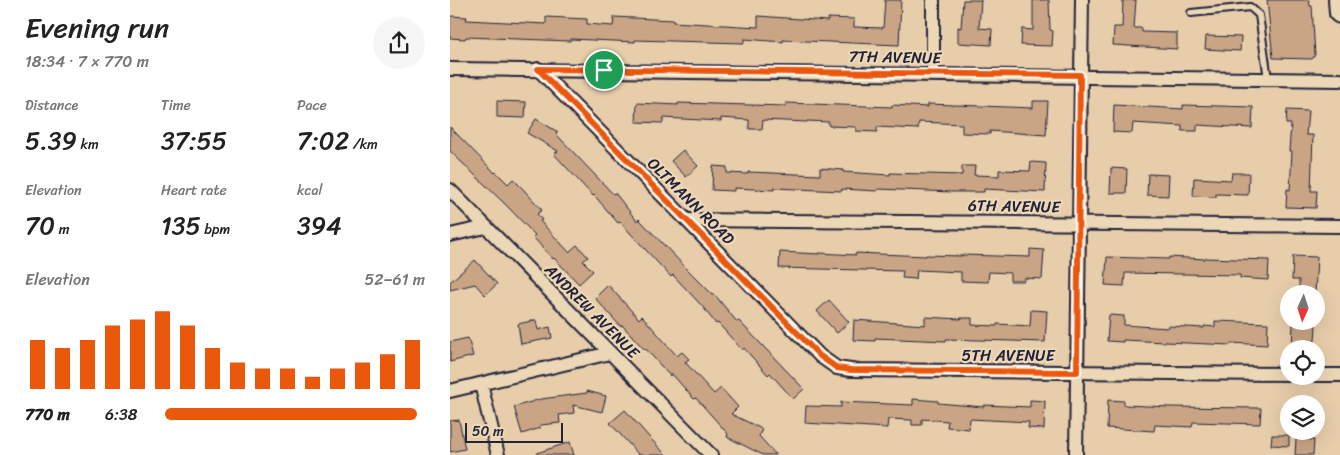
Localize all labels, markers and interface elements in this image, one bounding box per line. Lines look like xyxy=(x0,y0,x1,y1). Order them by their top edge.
text: Evening run xyxy=(25,3,169,52)
button: share xyxy=(373,17,425,69)
street label: 7TH AVENUE xyxy=(848,42,943,72)
text: 18:34 · 7 × 770 m xyxy=(25,47,149,76)
pin xyxy=(583,49,625,91)
icon: arrive xyxy=(590,56,618,84)
text: Distance xyxy=(25,93,78,118)
text: Time xyxy=(161,93,191,118)
text: Pace xyxy=(297,93,327,118)
text: 5.39 xyxy=(25,118,77,163)
text: 37:55 xyxy=(161,118,227,163)
text: 7:02 xyxy=(297,118,349,163)
text: km xyxy=(77,132,99,157)
text: /km xyxy=(349,132,378,157)
street label: OLTMANN ROAD xyxy=(640,150,742,252)
text: Elevation xyxy=(25,178,82,203)
text: Heart rate xyxy=(161,178,227,203)
text: kcal xyxy=(297,178,322,203)
street label: 6TH AVENUE xyxy=(968,191,1062,221)
text: 70 xyxy=(25,203,55,248)
text: 135 xyxy=(161,203,201,248)
text: 394 xyxy=(297,203,342,248)
text: m xyxy=(55,217,69,242)
text: bpm xyxy=(201,217,230,242)
street label: ANDREW AVENUE xyxy=(537,256,647,366)
text: Elevation xyxy=(25,265,90,294)
text: 52–61 m xyxy=(365,265,425,294)
north arrow xyxy=(1280,285,1325,330)
map controls xyxy=(1280,285,1325,440)
button: locate xyxy=(1280,340,1325,385)
street label: 5TH AVENUE xyxy=(961,341,1056,370)
button: layers xyxy=(1280,395,1325,440)
text: 770 m xyxy=(25,400,70,429)
text: 6:38 xyxy=(105,400,137,429)
text: 50 m xyxy=(472,419,504,444)
scale bar xyxy=(465,420,562,443)

